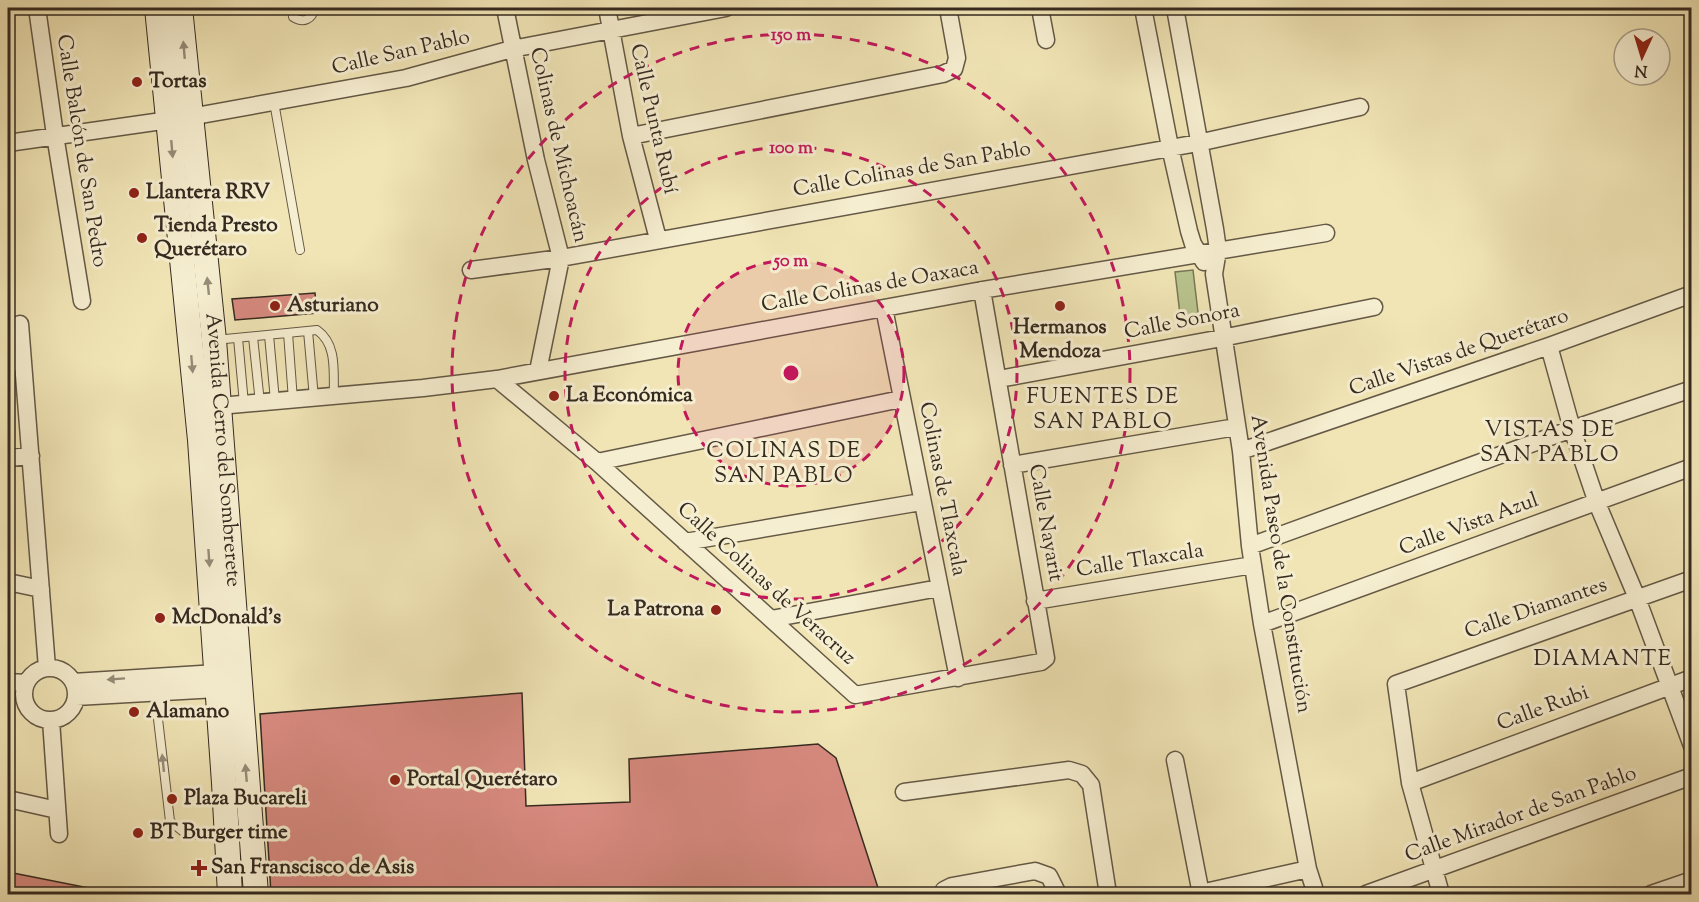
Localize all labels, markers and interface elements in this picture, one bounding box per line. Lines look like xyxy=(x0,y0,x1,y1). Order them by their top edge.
street label: Calle San Pablo xyxy=(329,23,473,83)
text: 150 m xyxy=(771,23,811,49)
north arrow xyxy=(1612,27,1672,87)
street label: Calle Balcón de San Pedro xyxy=(48,32,114,270)
one-way arrow xyxy=(179,41,189,60)
street label: Calle Punta Rubí xyxy=(621,41,685,197)
street label: Colinas de Michoacán xyxy=(521,44,595,246)
text: N xyxy=(1634,58,1648,81)
place label: Tortas xyxy=(149,67,206,97)
marker: Tortas xyxy=(130,75,144,89)
street label: Calle Colinas de San Pablo xyxy=(791,134,1033,206)
text: 100 m xyxy=(769,136,813,162)
one-way arrow xyxy=(167,140,177,159)
place label: Llantera RRV xyxy=(146,178,270,208)
marker: Llantera RRV xyxy=(127,186,141,200)
place label: Tienda Presto Querétaro xyxy=(154,211,278,265)
marker: Tienda Presto Querétaro xyxy=(135,231,149,245)
text: 50 m xyxy=(772,249,808,275)
street label: Calle Colinas de Oaxaca xyxy=(759,253,981,321)
one-way arrow xyxy=(203,276,213,295)
place label: Asturiano xyxy=(287,291,379,321)
street label: Calle Sonora xyxy=(1122,296,1243,348)
marker: Asturiano xyxy=(268,299,282,313)
marker: Hermanos Mendoza xyxy=(1053,299,1067,313)
street label: Calle Vistas de Querétaro xyxy=(1345,301,1573,405)
street label: Avenida Cerro del Sombrerete xyxy=(196,311,248,588)
place label: Hermanos Mendoza xyxy=(1013,313,1107,367)
one-way arrow xyxy=(187,355,197,374)
centre of rings xyxy=(781,363,801,383)
place label: La Económica xyxy=(566,381,693,411)
district label: FUENTES DE SAN PABLO xyxy=(1026,382,1180,439)
marker: La Económica xyxy=(547,389,561,403)
street label: Colinas de Tlaxcala xyxy=(910,399,974,579)
street label: Avenida Paseo de la Constitución xyxy=(1242,413,1318,715)
district label: VISTAS DE SAN PABLO xyxy=(1480,415,1620,472)
district label: COLINAS DE SAN PABLO xyxy=(706,436,862,493)
street label: Calle Nayarit xyxy=(1020,462,1070,584)
street label: Calle Vista Azul xyxy=(1395,486,1543,564)
street label: Calle Colinas de Veracruz xyxy=(670,495,862,673)
street label: Calle Tlaxcala xyxy=(1074,536,1206,586)
one-way arrow xyxy=(204,549,214,568)
street label: Calle Diamantes xyxy=(1461,571,1611,647)
place label: La Patrona xyxy=(608,595,704,625)
place label: McDonald's xyxy=(172,603,281,633)
marker: La Patrona xyxy=(709,603,723,617)
marker: McDonald's xyxy=(153,611,167,625)
district label: DIAMANTE xyxy=(1534,644,1672,676)
one-way arrow xyxy=(107,675,126,684)
street label: Calle Rubi xyxy=(1493,678,1593,739)
place label: Alamano xyxy=(146,697,230,727)
marker: Alamano xyxy=(127,705,141,719)
one-way arrow xyxy=(159,753,168,772)
street label: Calle Mirador de San Pablo xyxy=(1401,759,1641,871)
one-way arrow xyxy=(241,764,251,783)
place label: Portal Querétaro xyxy=(407,765,558,795)
marker: Portal Querétaro xyxy=(388,773,402,787)
place label: Plaza Bucareli xyxy=(184,784,307,814)
marker: Plaza Bucareli xyxy=(165,792,179,806)
place label: BT Burger time xyxy=(150,818,288,848)
marker: BT Burger time xyxy=(131,826,145,840)
place label: San Franscisco de Asis xyxy=(211,853,414,883)
marker: San Franscisco de Asis xyxy=(192,861,206,875)

